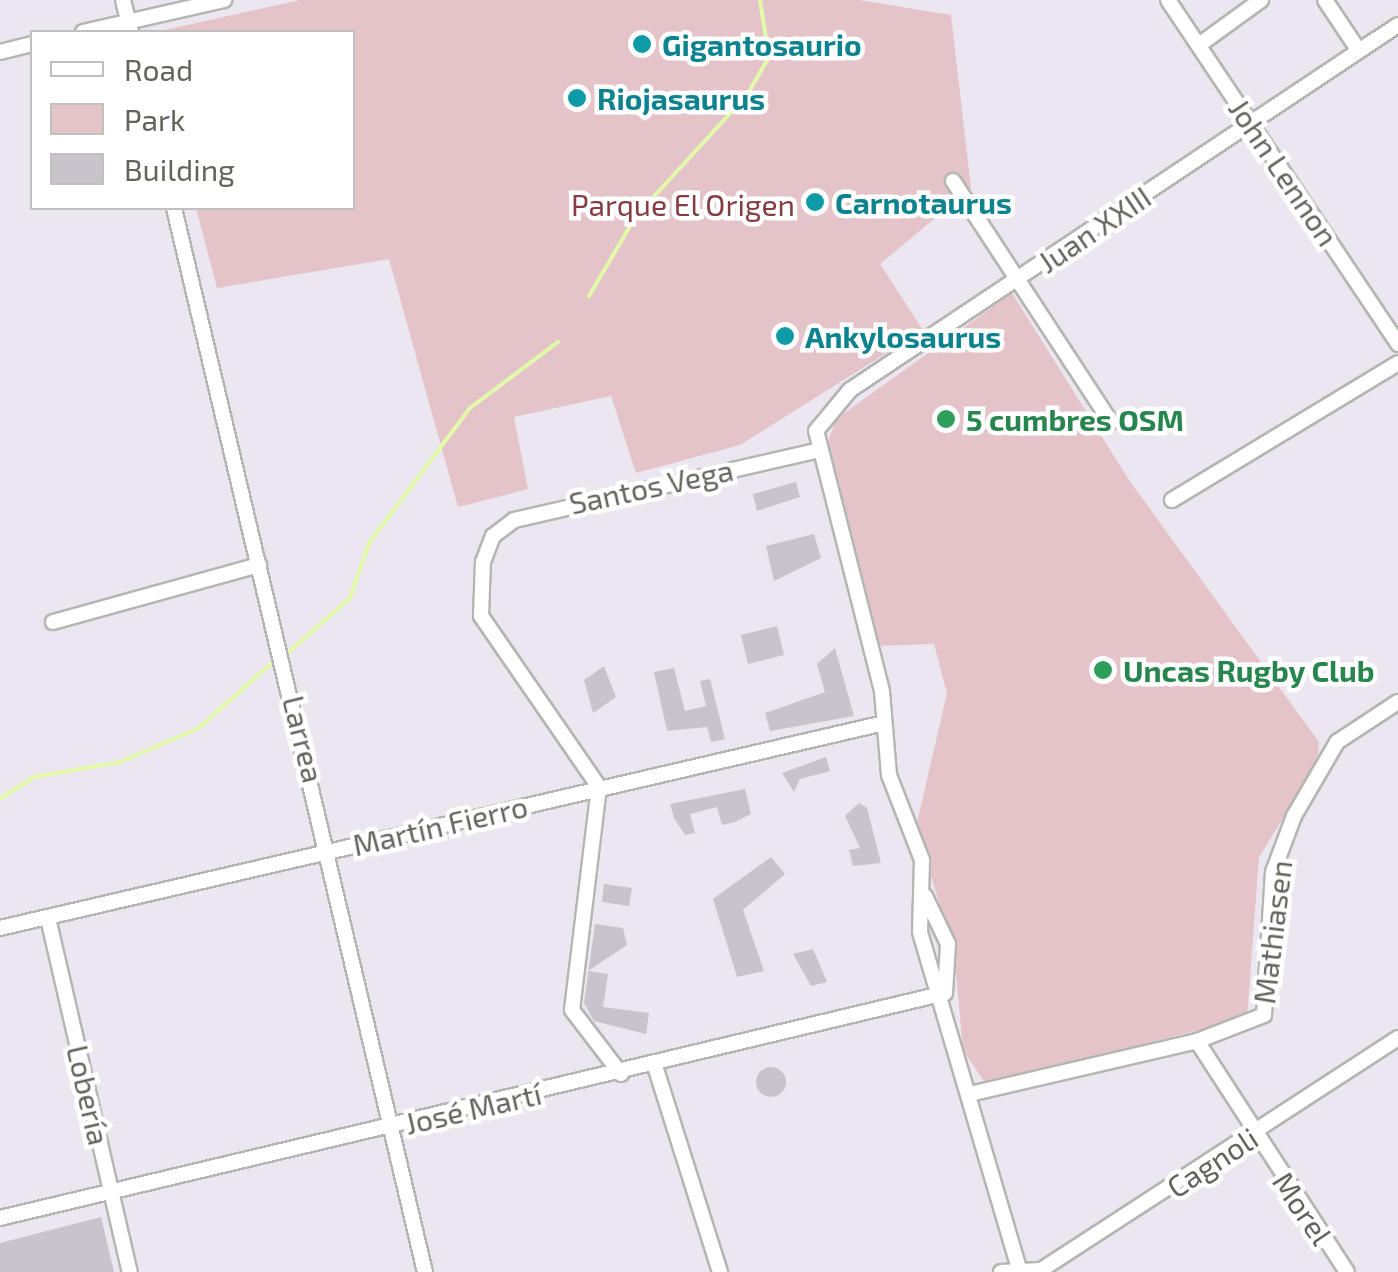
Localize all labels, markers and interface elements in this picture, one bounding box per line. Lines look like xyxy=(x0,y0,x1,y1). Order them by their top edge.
place label: Gigantosaurio xyxy=(662,26,862,62)
legend xyxy=(30,30,355,210)
marker: Gigantosaurio xyxy=(631,33,653,55)
text: Road xyxy=(124,51,193,87)
place label: Riojasaurus xyxy=(597,80,765,116)
marker: Riojasaurus xyxy=(566,87,588,109)
street label: John Lennon xyxy=(1222,92,1346,252)
text: Park xyxy=(124,101,185,137)
text: Building xyxy=(124,151,235,187)
street label: Juan XXIII xyxy=(1031,178,1157,280)
place label: Carnotaurus xyxy=(835,184,1012,220)
park label: Parque El Origen xyxy=(571,186,795,222)
marker: Carnotaurus xyxy=(804,191,826,213)
place label: Ankylosaurus xyxy=(805,318,1001,354)
marker: Ankylosaurus xyxy=(774,325,796,347)
place label: 5 cumbres OSM xyxy=(966,401,1184,437)
marker: 5 cumbres OSM xyxy=(935,408,957,430)
street label: Santos Vega xyxy=(565,451,737,521)
place label: Uncas Rugby Club xyxy=(1123,652,1375,688)
marker: Uncas Rugby Club xyxy=(1092,659,1114,681)
street label: Larrea xyxy=(276,692,332,786)
street label: Martín Fierro xyxy=(349,787,531,863)
street label: Mathiasen xyxy=(1245,858,1299,1006)
street label: Lobería xyxy=(60,1041,118,1149)
street label: José Martí xyxy=(401,1075,545,1141)
street label: Cagnoli xyxy=(1160,1119,1264,1205)
street label: Morel xyxy=(1266,1165,1340,1251)

